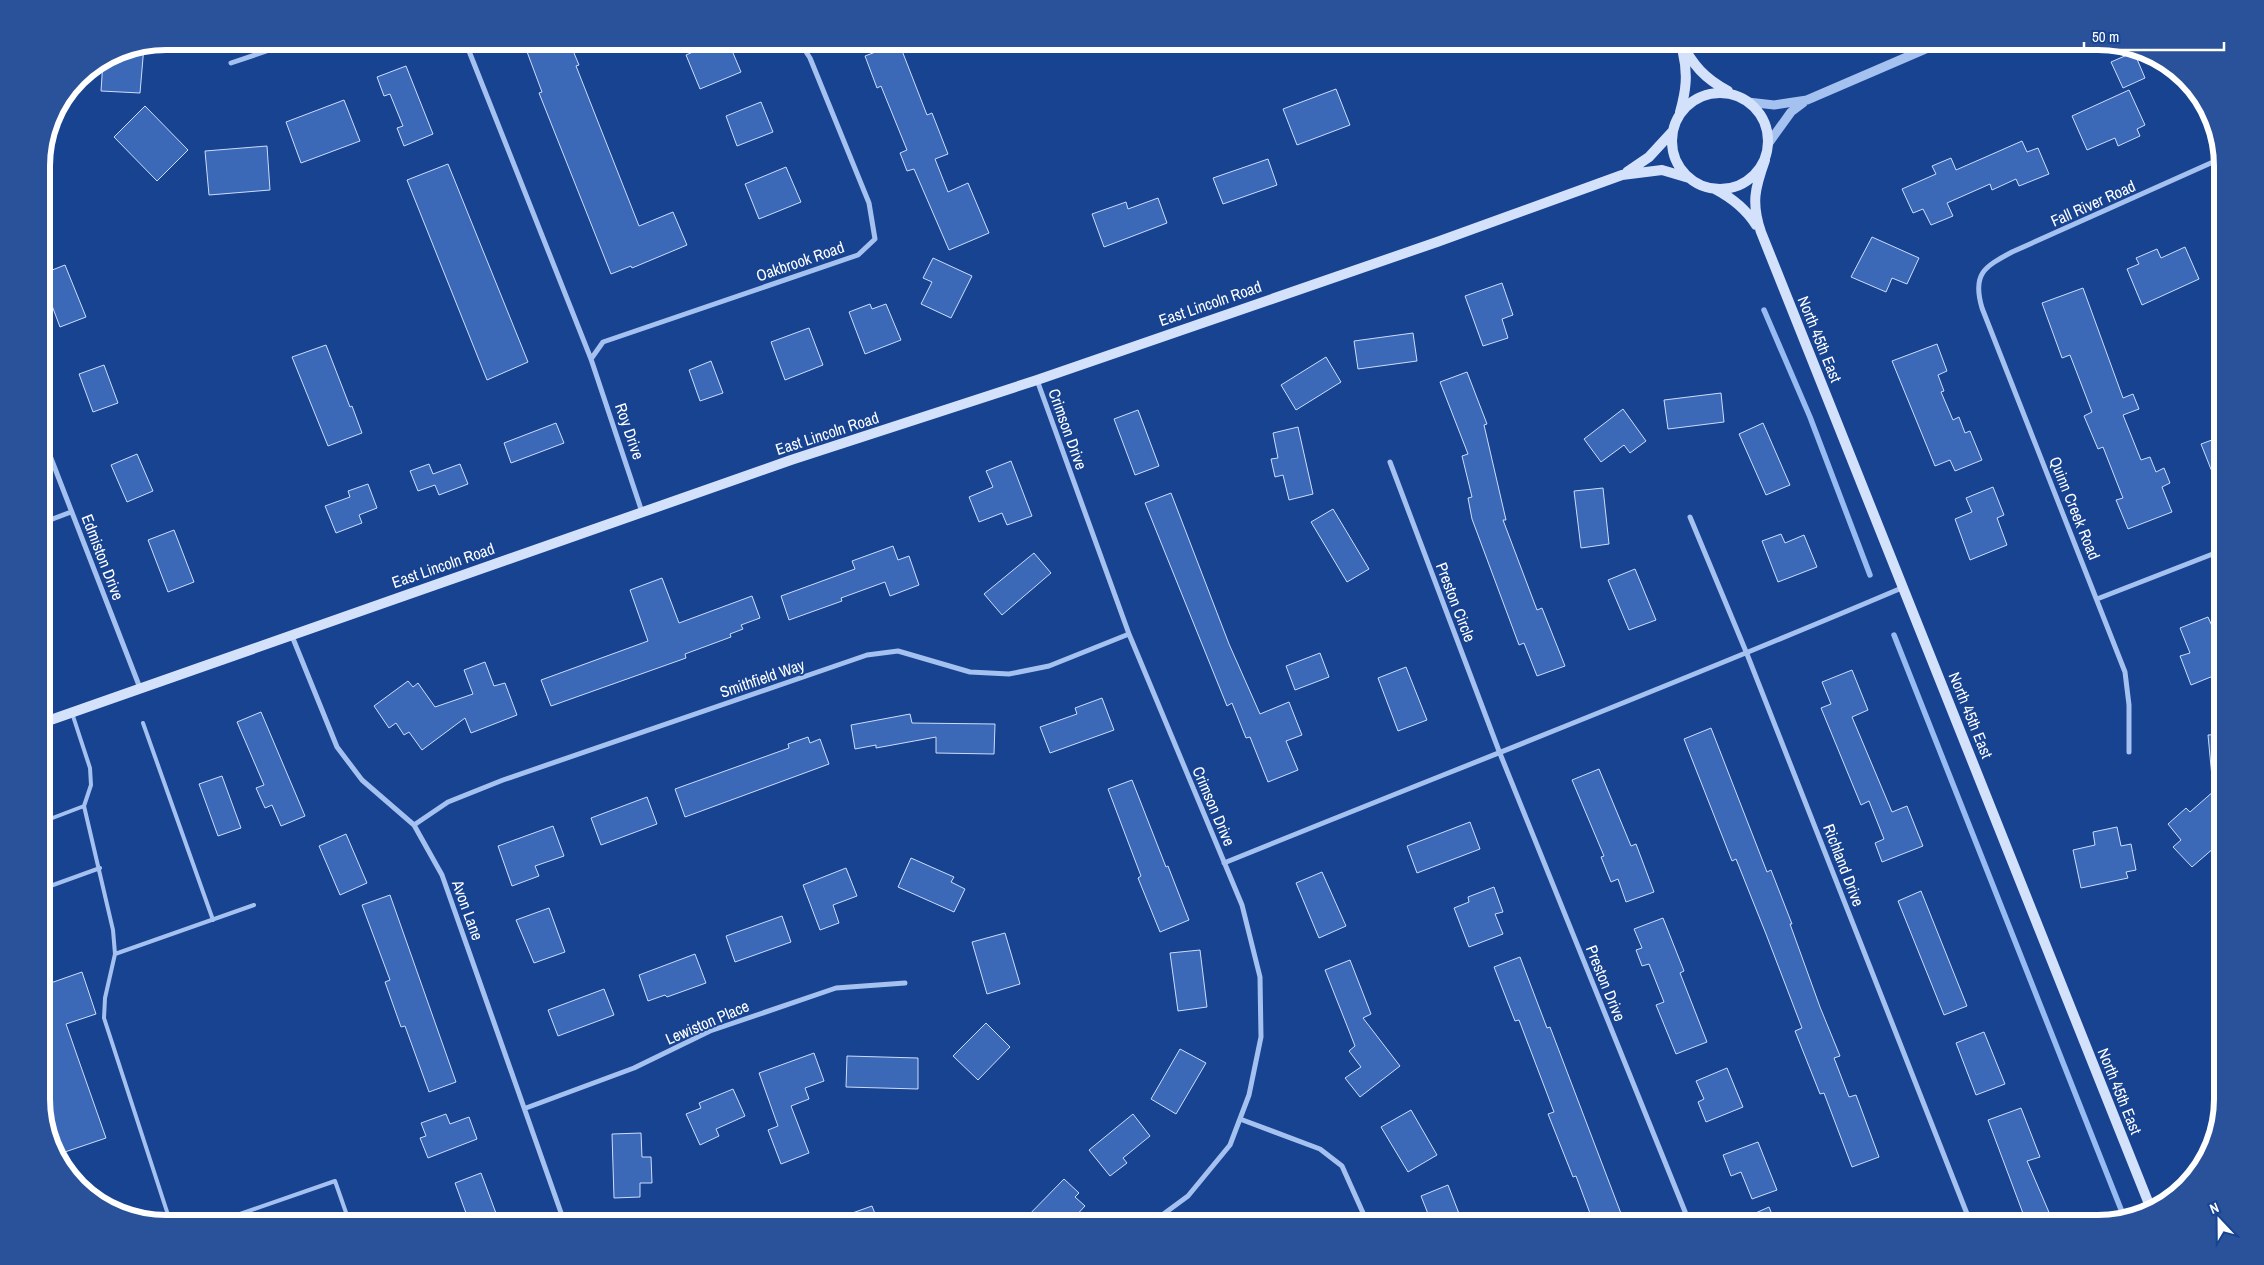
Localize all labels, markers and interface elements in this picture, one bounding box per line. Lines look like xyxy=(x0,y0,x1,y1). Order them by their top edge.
scale bar xyxy=(2084,20,2224,52)
text: 50 m xyxy=(2092,26,2119,47)
street label: Fall River Road xyxy=(2047,175,2139,231)
street label: Oakbrook Road xyxy=(753,236,847,286)
street label: East Lincoln Road xyxy=(1156,275,1264,331)
street label: North 45th East xyxy=(1793,293,1847,386)
street label: Crimson Drive xyxy=(1043,386,1093,472)
street label: Roy Drive xyxy=(610,400,650,462)
street label: East Lincoln Road xyxy=(773,406,881,460)
street label: Quinn Creek Road xyxy=(2044,453,2106,563)
street label: Edmiston Drive xyxy=(77,511,129,603)
street label: East Lincoln Road xyxy=(389,537,497,593)
street label: Preston Circle xyxy=(1431,559,1481,645)
street label: Smithfield Way xyxy=(717,653,808,703)
street label: North 45th East xyxy=(1944,669,1998,762)
street label: Crimson Drive xyxy=(1187,763,1241,849)
street label: Richland Drive xyxy=(1818,821,1870,909)
street label: Avon Lane xyxy=(447,876,489,943)
street label: Preston Drive xyxy=(1581,942,1631,1024)
street label: Lewiston Place xyxy=(662,994,752,1050)
street label: North 45th East xyxy=(2093,1045,2147,1138)
north arrow xyxy=(2194,1195,2244,1245)
text: N xyxy=(2207,1198,2221,1218)

